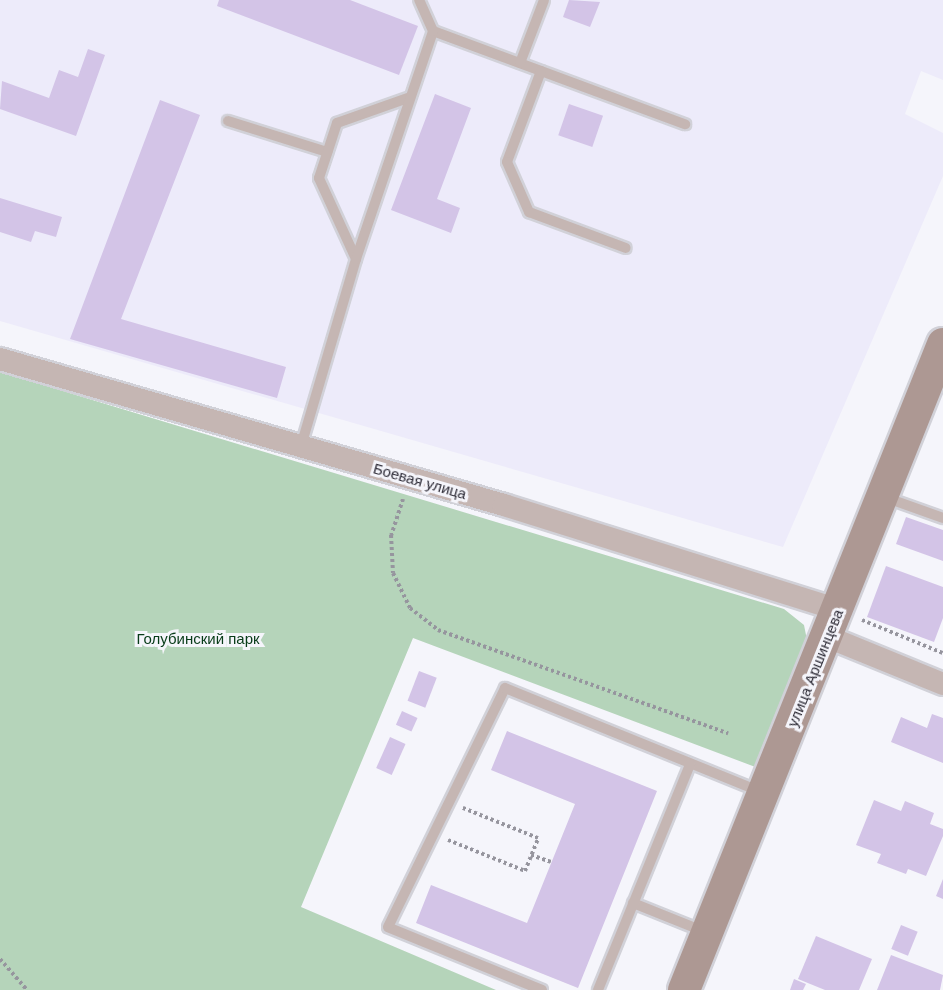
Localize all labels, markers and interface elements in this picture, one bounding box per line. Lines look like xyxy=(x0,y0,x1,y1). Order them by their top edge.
street label: Боевая улица xyxy=(371,459,469,503)
street label: улица Аршинцева xyxy=(783,607,847,729)
park label: Голубинский парк xyxy=(136,630,260,648)

